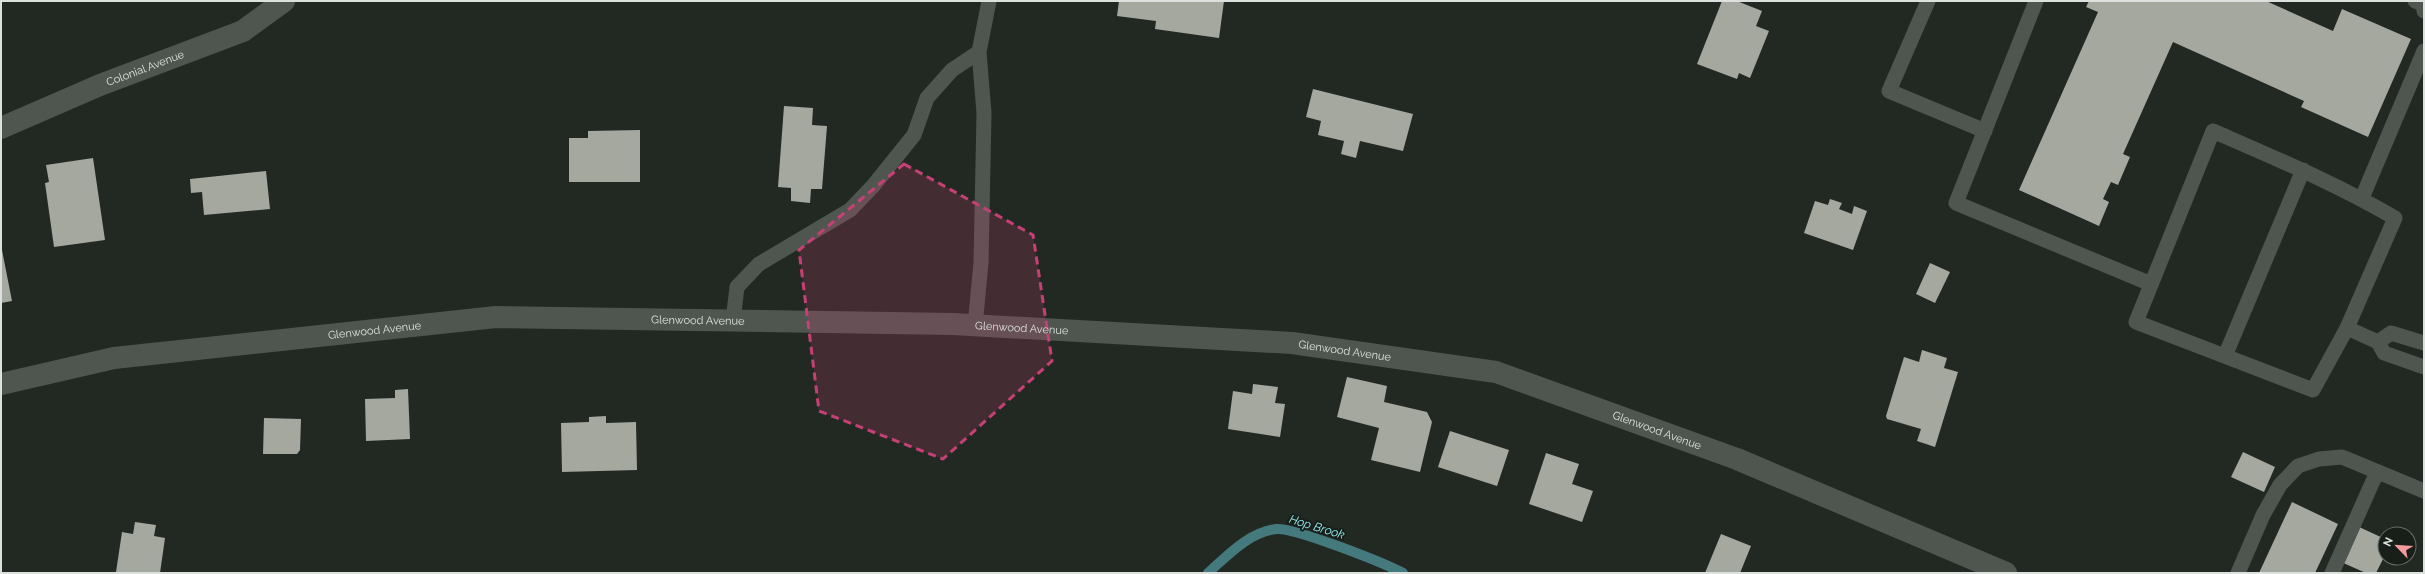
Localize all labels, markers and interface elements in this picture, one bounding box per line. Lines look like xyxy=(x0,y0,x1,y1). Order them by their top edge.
street label: Colonial Avenue xyxy=(104,48,186,89)
street label: Glenwood Avenue xyxy=(651,313,745,328)
street label: Glenwood Avenue xyxy=(327,319,422,342)
street label: Glenwood Avenue xyxy=(975,319,1069,337)
street label: Glenwood Avenue xyxy=(1297,338,1392,364)
street label: Glenwood Avenue xyxy=(1611,409,1704,453)
water label: Hop Brook xyxy=(1288,512,1347,542)
north arrow xyxy=(2377,526,2417,566)
text: N xyxy=(2381,535,2396,549)

